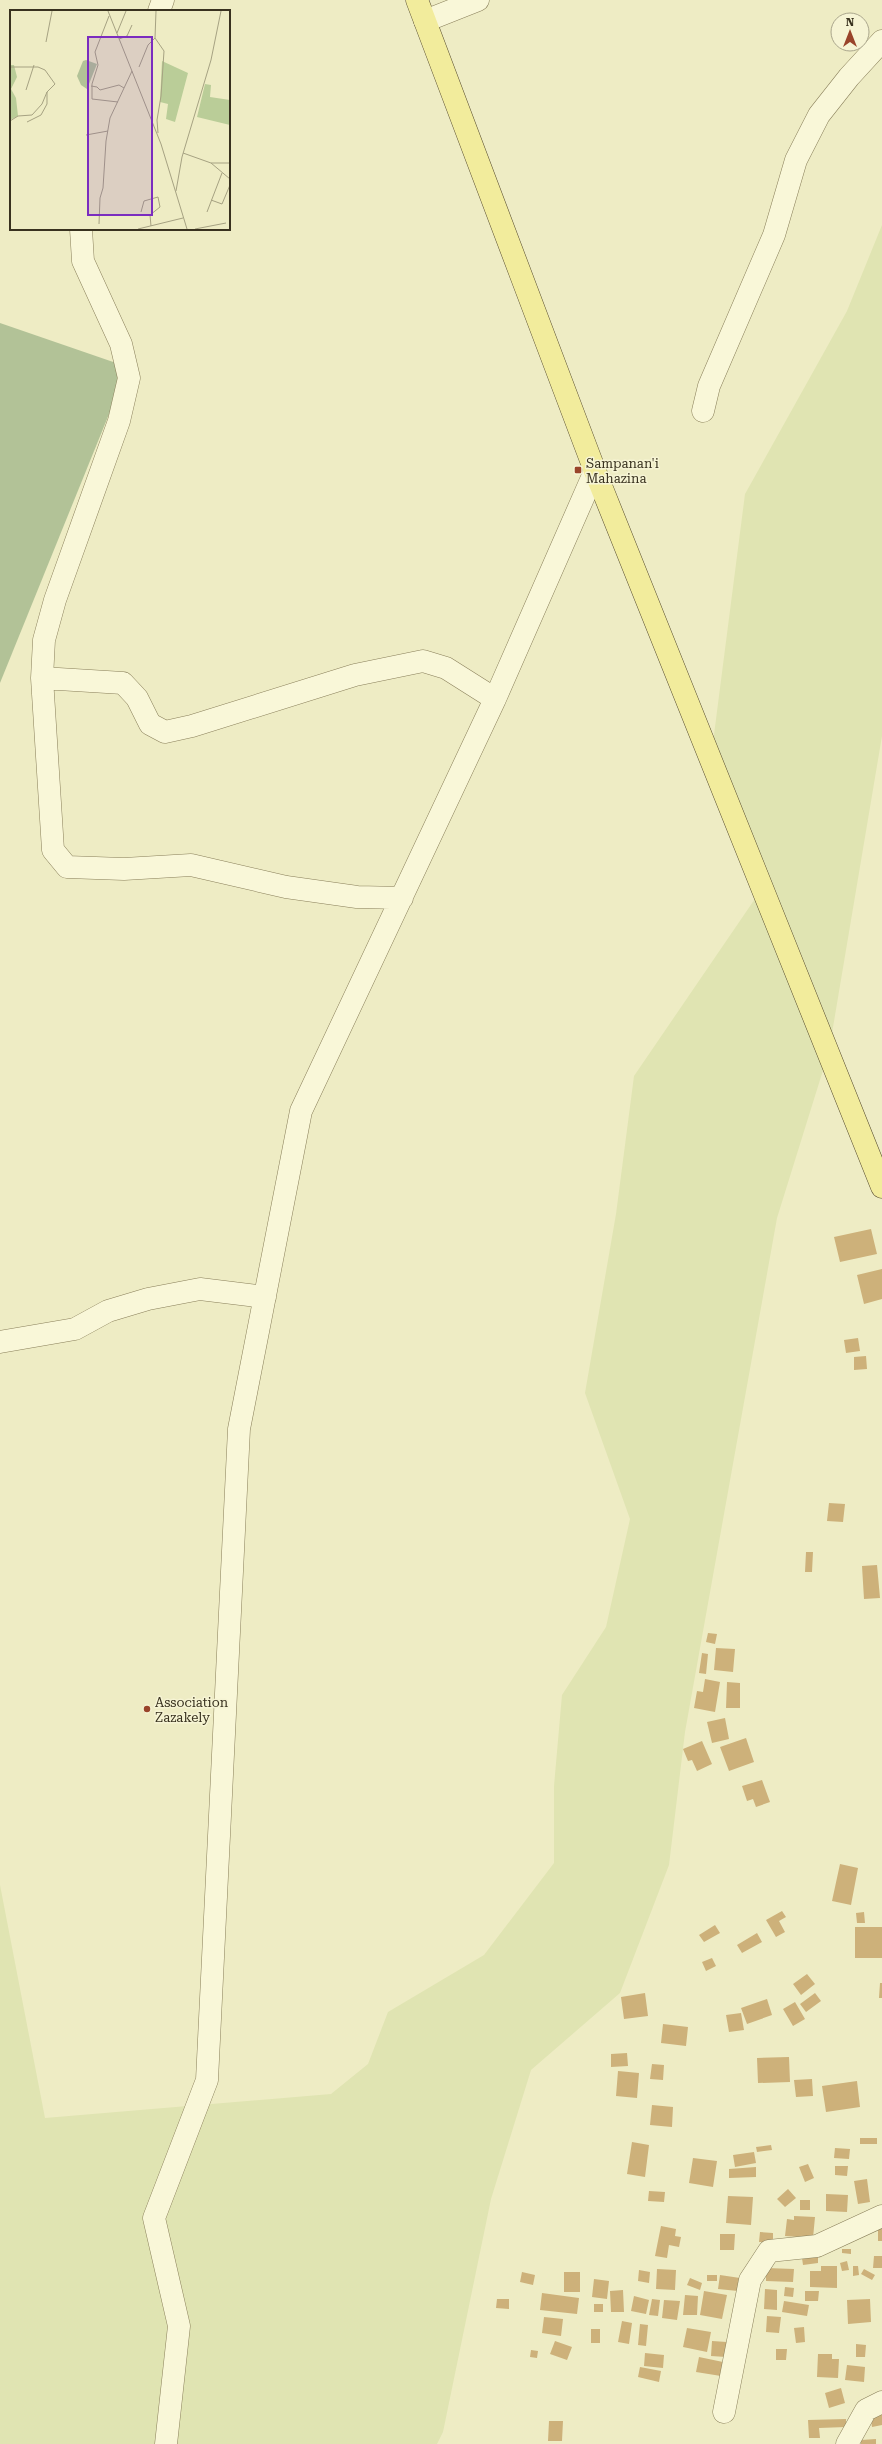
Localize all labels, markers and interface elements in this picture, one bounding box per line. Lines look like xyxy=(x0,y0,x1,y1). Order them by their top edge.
inset map xyxy=(10,10,230,230)
north arrow xyxy=(830,12,870,52)
text: N xyxy=(846,16,855,29)
place label: Sampanan'i Mahazina xyxy=(586,456,659,486)
marker: Sampanan'i Mahazina xyxy=(573,465,583,475)
place label: Association Zazakely xyxy=(155,1695,229,1725)
marker: Association Zazakely xyxy=(142,1704,152,1714)

